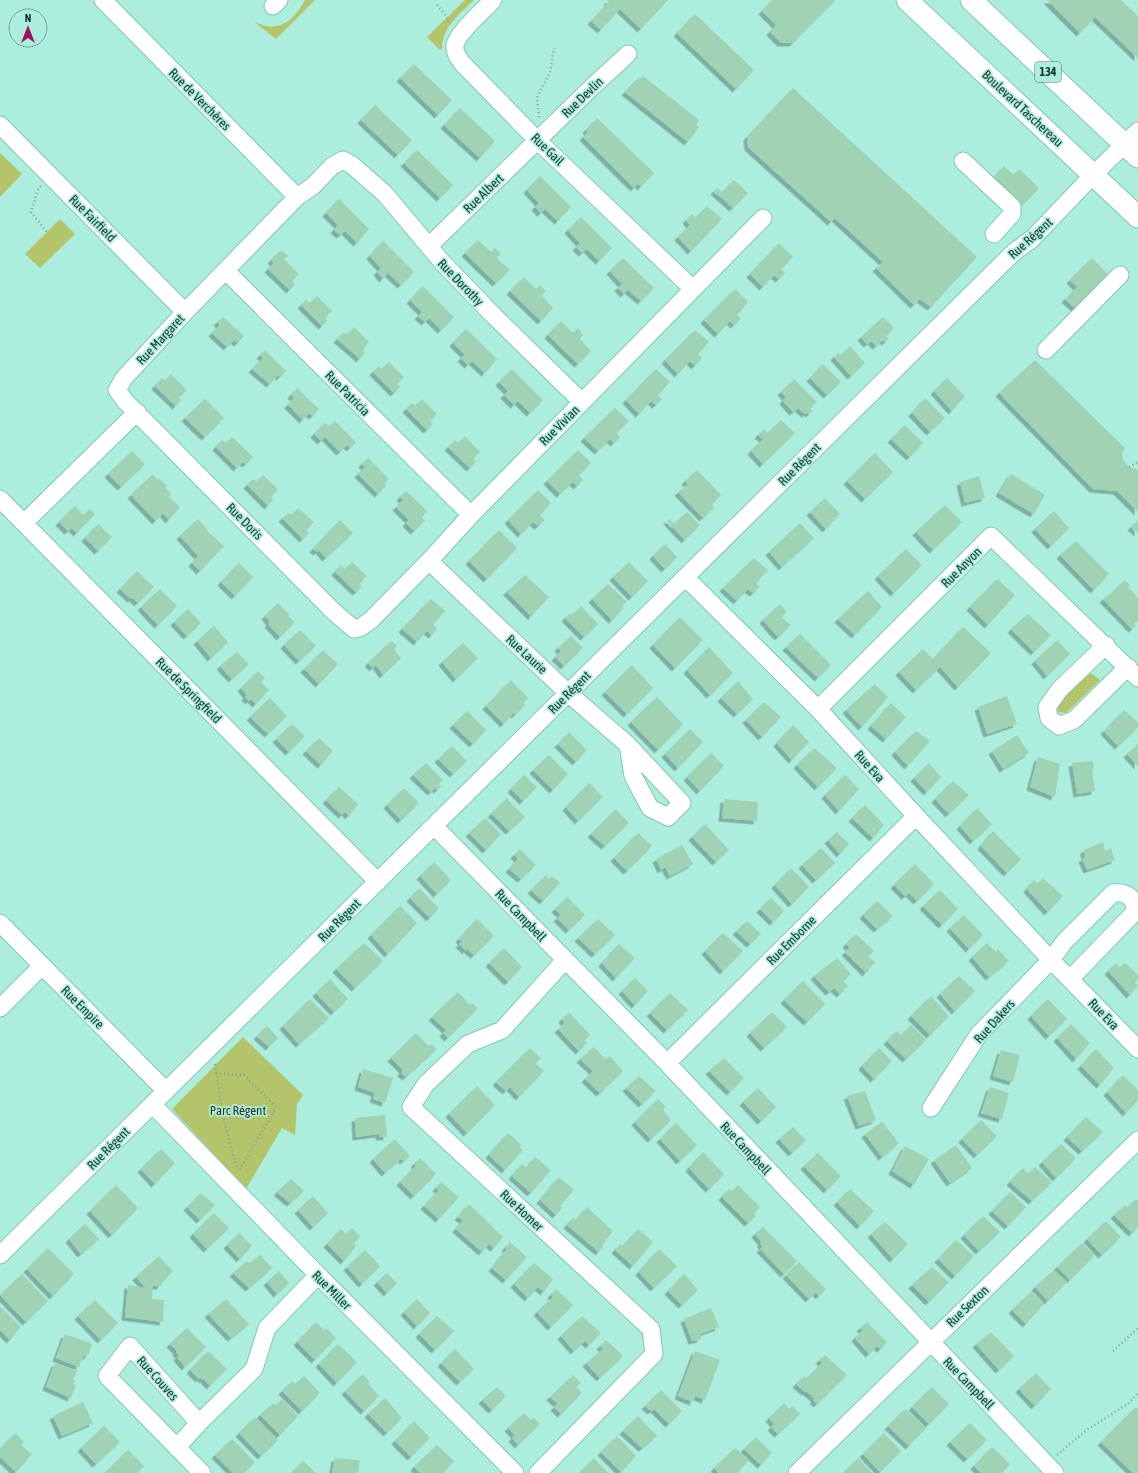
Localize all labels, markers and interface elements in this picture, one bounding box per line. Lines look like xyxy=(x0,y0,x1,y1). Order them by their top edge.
north arrow xyxy=(8,8,48,48)
text: N xyxy=(25,12,31,24)
road number: 134 xyxy=(1035,62,1061,82)
street label: Rue de Verchères xyxy=(166,65,234,134)
street label: Boulevard Taschereau xyxy=(979,67,1066,150)
street label: Rue Devlin xyxy=(559,74,606,121)
street label: Rue Gail xyxy=(528,130,568,169)
street label: Rue Albert xyxy=(460,170,507,216)
street label: Rue Fairfield xyxy=(66,192,119,245)
street label: Rue Régent xyxy=(1005,215,1056,262)
street label: Rue Dorothy xyxy=(435,256,487,309)
street label: Rue Margaret xyxy=(133,311,188,368)
street label: Rue Patricia xyxy=(322,368,373,419)
street label: Rue Vivian xyxy=(536,402,583,449)
street label: Rue Régent xyxy=(775,440,824,489)
street label: Rue Doris xyxy=(223,500,266,543)
street label: Rue Anyon xyxy=(938,544,985,591)
street label: Rue Laurie xyxy=(503,632,550,677)
street label: Rue de Springfield xyxy=(153,654,225,726)
street label: Rue Régent xyxy=(545,668,594,717)
street label: Rue Eva xyxy=(852,747,888,785)
street label: Rue Campbell xyxy=(492,886,550,945)
street label: Rue Régent xyxy=(315,896,364,945)
street label: Rue Emborne xyxy=(764,912,819,968)
street label: Rue Empire xyxy=(58,983,107,1032)
street label: Rue Dakers xyxy=(971,996,1018,1046)
street label: Rue Eva xyxy=(1085,996,1122,1033)
park label: Parc Régent xyxy=(210,1103,266,1118)
street label: Rue Campbell xyxy=(717,1119,774,1178)
street label: Rue Régent xyxy=(84,1124,133,1173)
street label: Rue Homer xyxy=(497,1187,546,1234)
street label: Rue Miller xyxy=(309,1268,354,1313)
street label: Rue Sexton xyxy=(943,1283,992,1330)
street label: Rue Couves xyxy=(134,1353,182,1404)
street label: Rue Campbell xyxy=(940,1354,998,1413)

